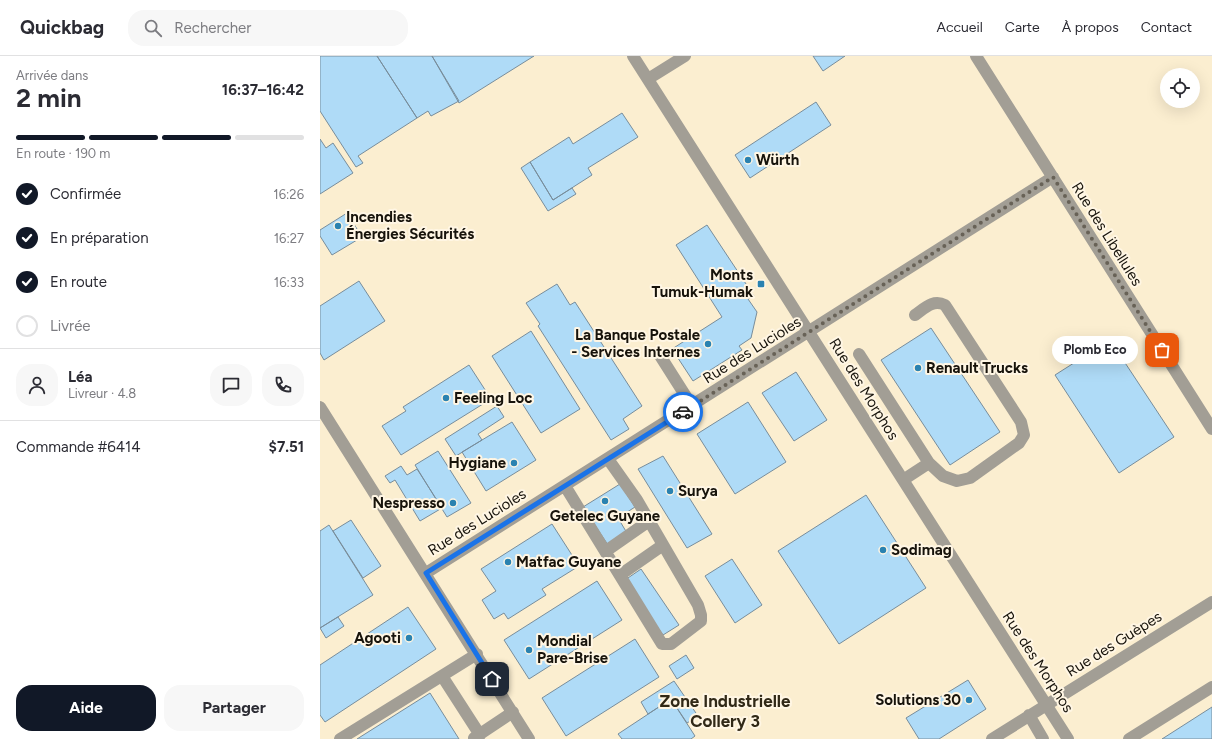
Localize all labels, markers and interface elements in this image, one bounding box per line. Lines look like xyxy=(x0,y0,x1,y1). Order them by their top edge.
search box xyxy=(128,10,408,46)
text: Quickbag xyxy=(20,16,104,39)
icon: search xyxy=(142,17,164,39)
text: Rechercher xyxy=(174,19,251,37)
text: Accueil xyxy=(937,19,983,36)
text: Carte xyxy=(1005,19,1040,36)
text: À propos xyxy=(1062,19,1119,36)
text: Contact xyxy=(1141,19,1192,36)
text: Arrivée dans xyxy=(16,68,88,83)
map controls xyxy=(1160,68,1200,108)
button: locate xyxy=(1160,68,1200,108)
text: 16:37–16:42 xyxy=(222,81,304,99)
text: 2 min xyxy=(16,82,82,114)
text: En route · 190 m xyxy=(16,146,110,161)
place label: Würth xyxy=(756,151,799,169)
marker: Würth xyxy=(743,155,753,165)
street label: Rue des Libellules xyxy=(1068,179,1146,289)
icon: check xyxy=(16,183,38,205)
text: Confirmée xyxy=(50,185,121,203)
text: 16:26 xyxy=(273,187,304,202)
place label: Incendies Énergies Sécurités xyxy=(346,208,474,243)
marker: Incendies Énergies Sécurités xyxy=(333,221,343,231)
icon: check xyxy=(16,227,38,249)
text: En préparation xyxy=(50,229,149,247)
text: 16:27 xyxy=(274,231,304,246)
place label: Monts Tumuk-Humak xyxy=(652,266,753,301)
icon: check xyxy=(16,271,38,293)
text: En route xyxy=(50,273,107,291)
text: 16:33 xyxy=(274,275,304,290)
marker: Monts Tumuk-Humak xyxy=(756,279,766,289)
street label: Rue des Lucioles xyxy=(700,313,804,387)
text: Livrée xyxy=(50,317,91,335)
place label: La Banque Postale - Services Internes xyxy=(571,326,701,361)
pin xyxy=(1145,333,1179,367)
street label: Rue des Morphos xyxy=(825,335,903,443)
callout: Plomb Eco xyxy=(1052,336,1138,364)
marker: La Banque Postale - Services Internes xyxy=(703,339,713,349)
icon: bag xyxy=(1151,339,1173,361)
text: Plomb Eco xyxy=(1063,342,1127,357)
place label: Renault Trucks xyxy=(926,359,1028,377)
marker: Renault Trucks xyxy=(913,363,923,373)
button: person xyxy=(16,364,58,406)
button: chat xyxy=(210,364,252,406)
button: phone xyxy=(262,364,304,406)
text: Léa xyxy=(68,368,92,386)
text: Livreur · 4.8 xyxy=(68,386,136,401)
place label: Feeling Loc xyxy=(454,389,533,407)
courier xyxy=(663,392,703,432)
marker: Feeling Loc xyxy=(441,393,451,403)
icon: car xyxy=(672,401,694,423)
text: Commande #6414 xyxy=(16,438,141,456)
text: $7.51 xyxy=(269,438,304,456)
place label: Hygiane xyxy=(449,454,507,472)
marker: Hygiane xyxy=(509,458,519,468)
place label: Surya xyxy=(678,482,718,500)
street label: Rue des Lucioles xyxy=(425,485,529,559)
marker: Surya xyxy=(665,486,675,496)
place label: Nespresso xyxy=(372,494,445,512)
marker: Getelec Guyane xyxy=(600,496,610,506)
marker: Nespresso xyxy=(448,498,458,508)
place label: Getelec Guyane xyxy=(550,507,661,525)
place label: Sodimag xyxy=(891,541,952,559)
marker: Sodimag xyxy=(878,545,888,555)
place label: Matfac Guyane xyxy=(516,553,622,571)
marker: Matfac Guyane xyxy=(503,557,513,567)
street label: Rue des Guèpes xyxy=(1063,607,1165,681)
street label: Rue des Morphos xyxy=(999,608,1077,716)
place label: Agooti xyxy=(354,629,401,647)
place label: Mondial Pare-Brise xyxy=(537,632,609,667)
marker: Agooti xyxy=(404,633,414,643)
marker: Mondial Pare-Brise xyxy=(524,645,534,655)
pin xyxy=(475,662,509,696)
icon: home xyxy=(481,668,503,690)
button: Aide xyxy=(16,685,156,731)
button: Partager xyxy=(164,685,304,731)
district label: Zone Industrielle Collery 3 xyxy=(660,691,791,731)
place label: Solutions 30 xyxy=(875,691,961,709)
marker: Solutions 30 xyxy=(964,695,974,705)

